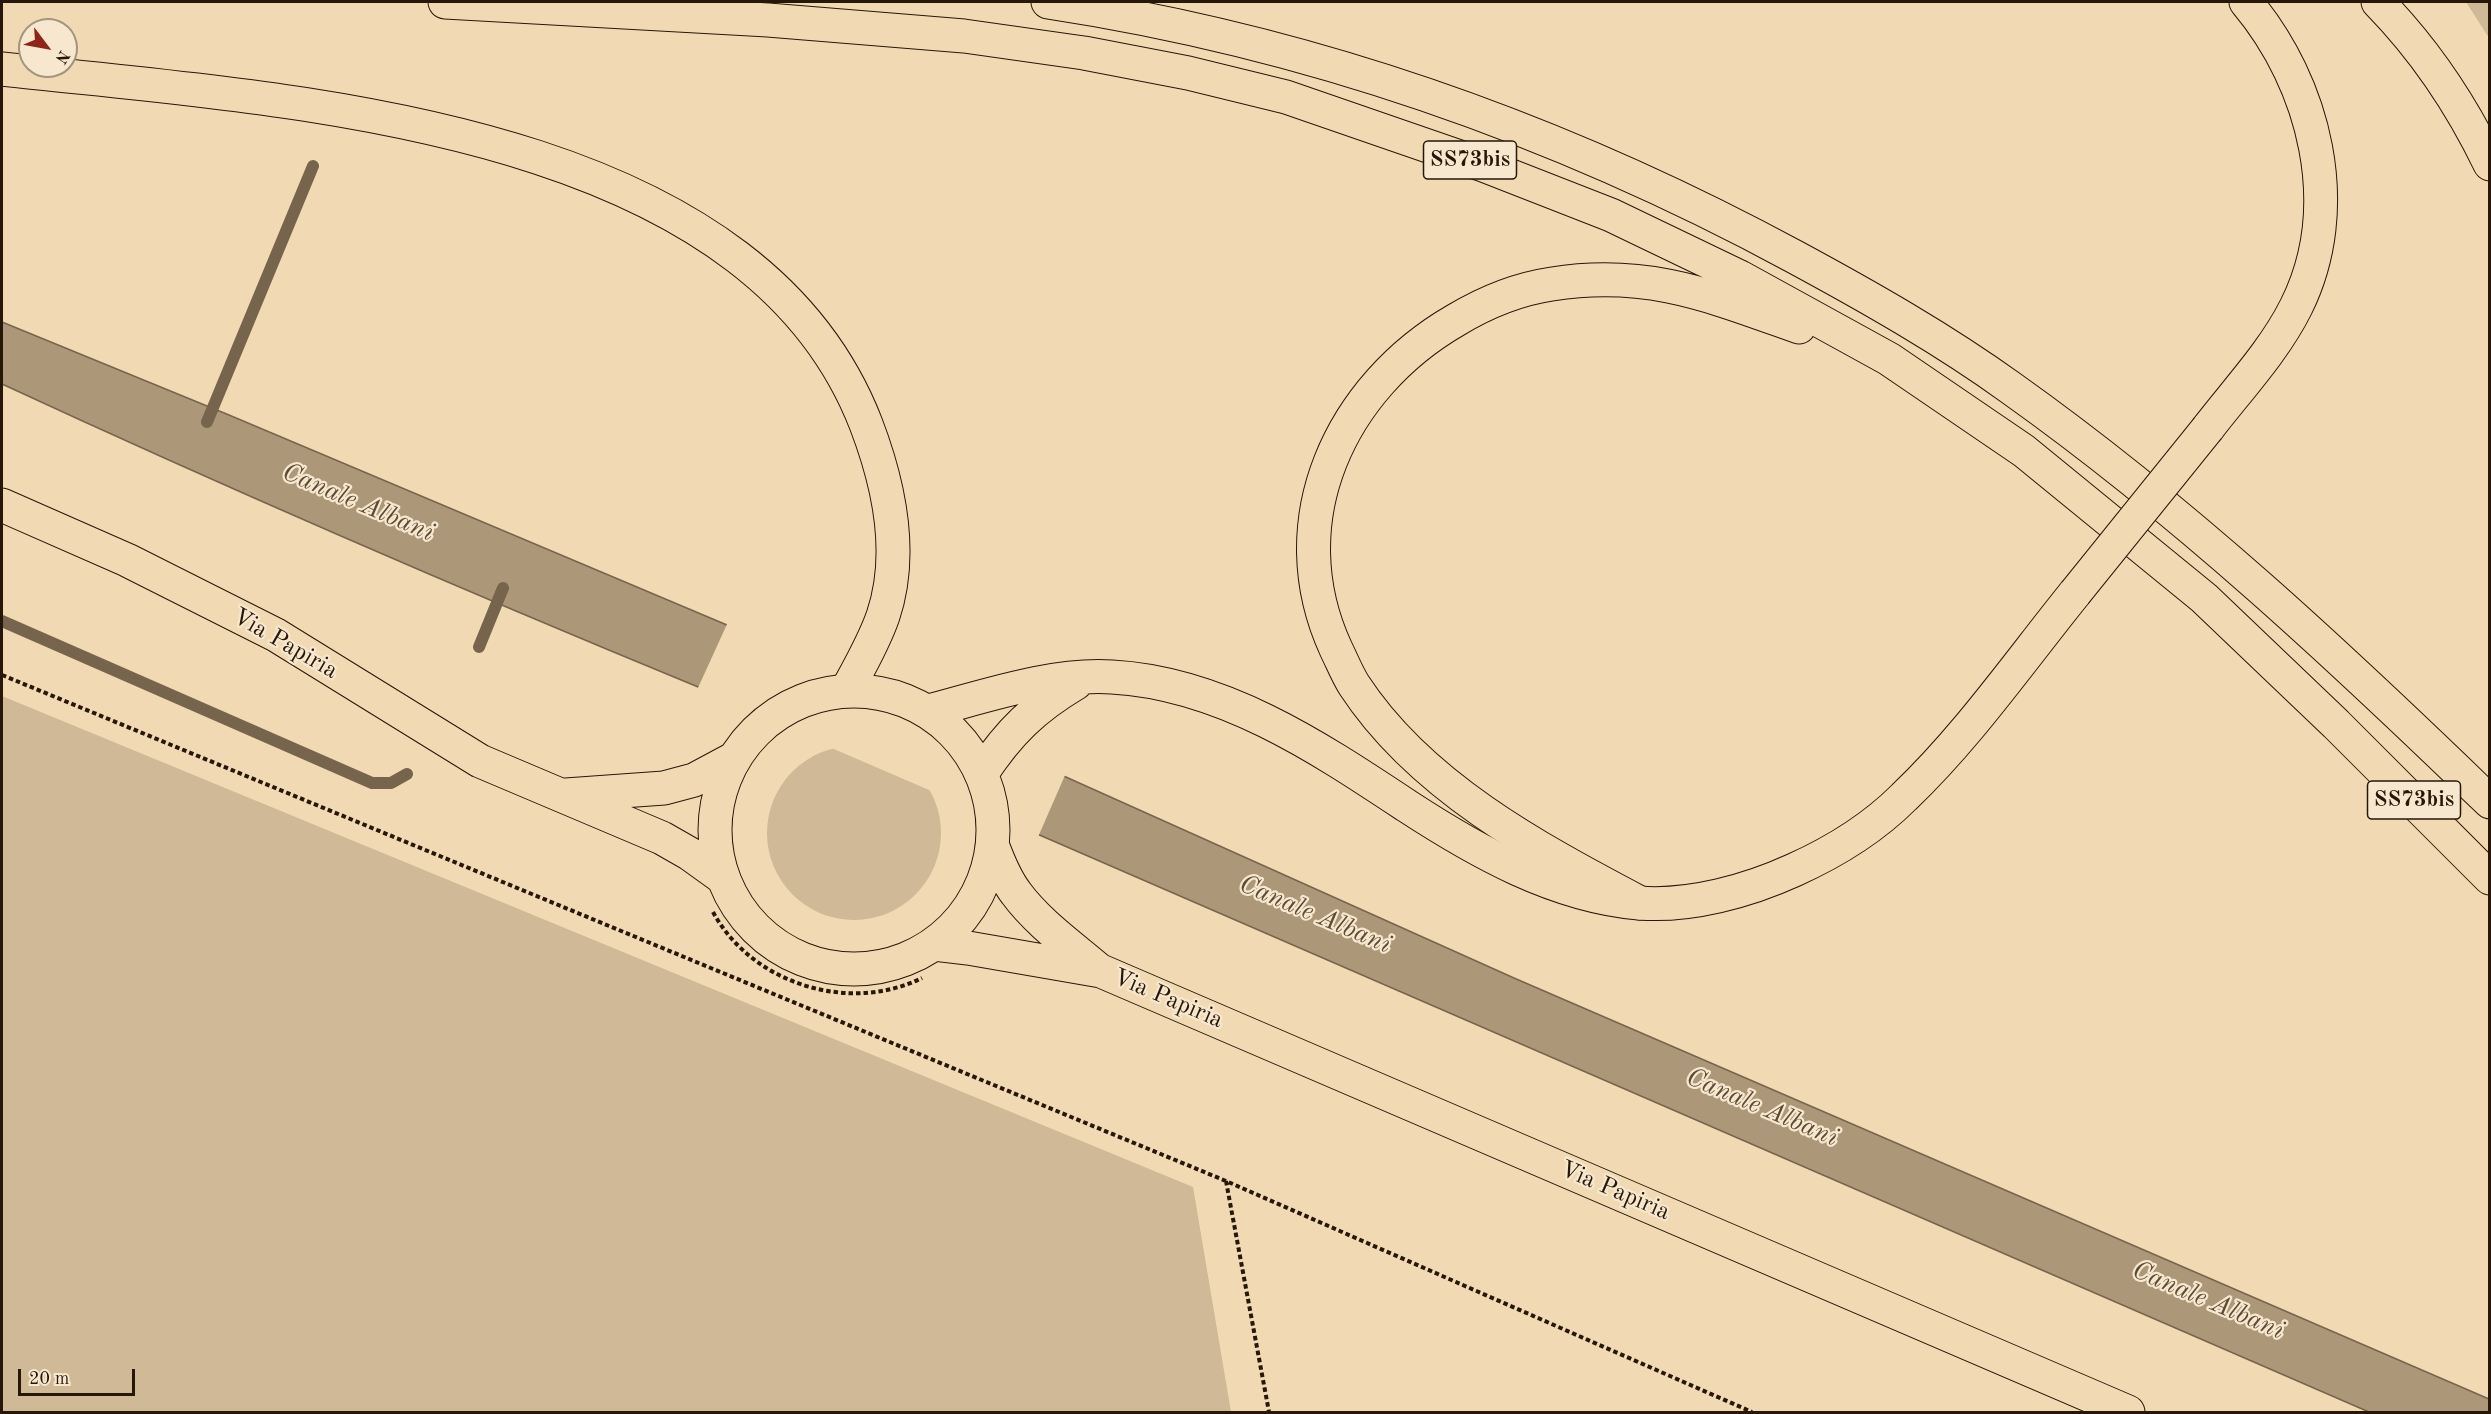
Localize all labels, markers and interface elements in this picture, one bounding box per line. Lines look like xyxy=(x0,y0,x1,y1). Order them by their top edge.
north arrow xyxy=(18,18,78,78)
text: N xyxy=(52,47,72,66)
road number: SS73bis xyxy=(1424,141,1516,179)
water label: Canale Albani xyxy=(277,457,439,549)
street label: Via Papiria xyxy=(227,602,343,686)
road number: SS73bis xyxy=(2368,781,2460,819)
water label: Canale Albani xyxy=(1234,869,1396,961)
street label: Via Papiria xyxy=(1109,963,1227,1035)
water label: Canale Albani xyxy=(1681,1062,1843,1154)
street label: Via Papiria xyxy=(1556,1155,1674,1227)
water label: Canale Albani xyxy=(2127,1255,2289,1347)
scale bar xyxy=(21,1357,138,1395)
text: 20 m xyxy=(29,1370,69,1388)

